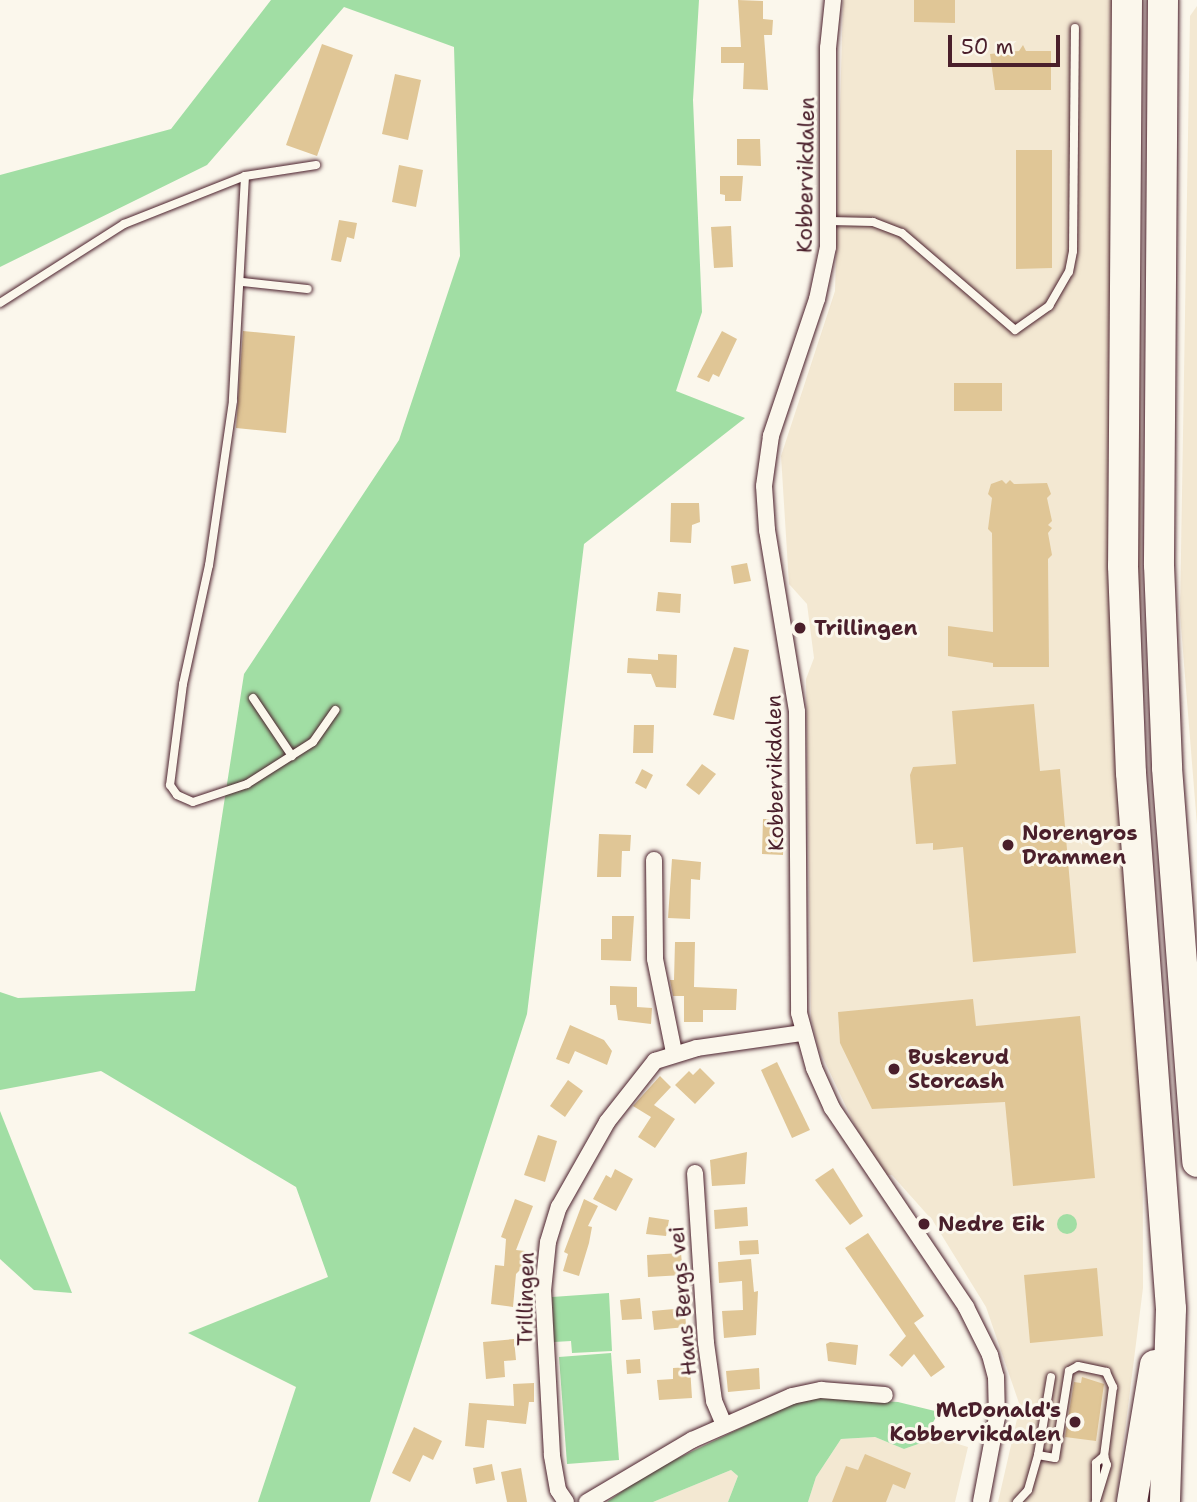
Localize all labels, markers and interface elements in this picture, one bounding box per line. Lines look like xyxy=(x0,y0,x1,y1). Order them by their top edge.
scale bar xyxy=(952,21,1064,65)
text: 50 m xyxy=(961,33,1014,61)
street label: Kobbervikdalen xyxy=(792,97,820,253)
place label: Trillingen xyxy=(814,615,917,641)
marker: Trillingen xyxy=(792,620,808,636)
street label: Kobbervikdalen xyxy=(761,695,789,851)
place label: Norengros Drammen xyxy=(1022,820,1138,870)
marker: Norengros Drammen xyxy=(1000,837,1016,853)
place label: Buskerud Storcash xyxy=(908,1044,1009,1094)
marker: Buskerud Storcash xyxy=(886,1061,902,1077)
place label: Nedre Eik xyxy=(938,1211,1045,1237)
marker: Nedre Eik xyxy=(916,1216,932,1232)
street label: Hans Bergs vei xyxy=(664,1225,702,1377)
street label: Trillingen xyxy=(513,1252,539,1346)
place label: McDonald's Kobbervikdalen xyxy=(889,1397,1061,1447)
marker: McDonald's Kobbervikdalen xyxy=(1067,1414,1083,1430)

